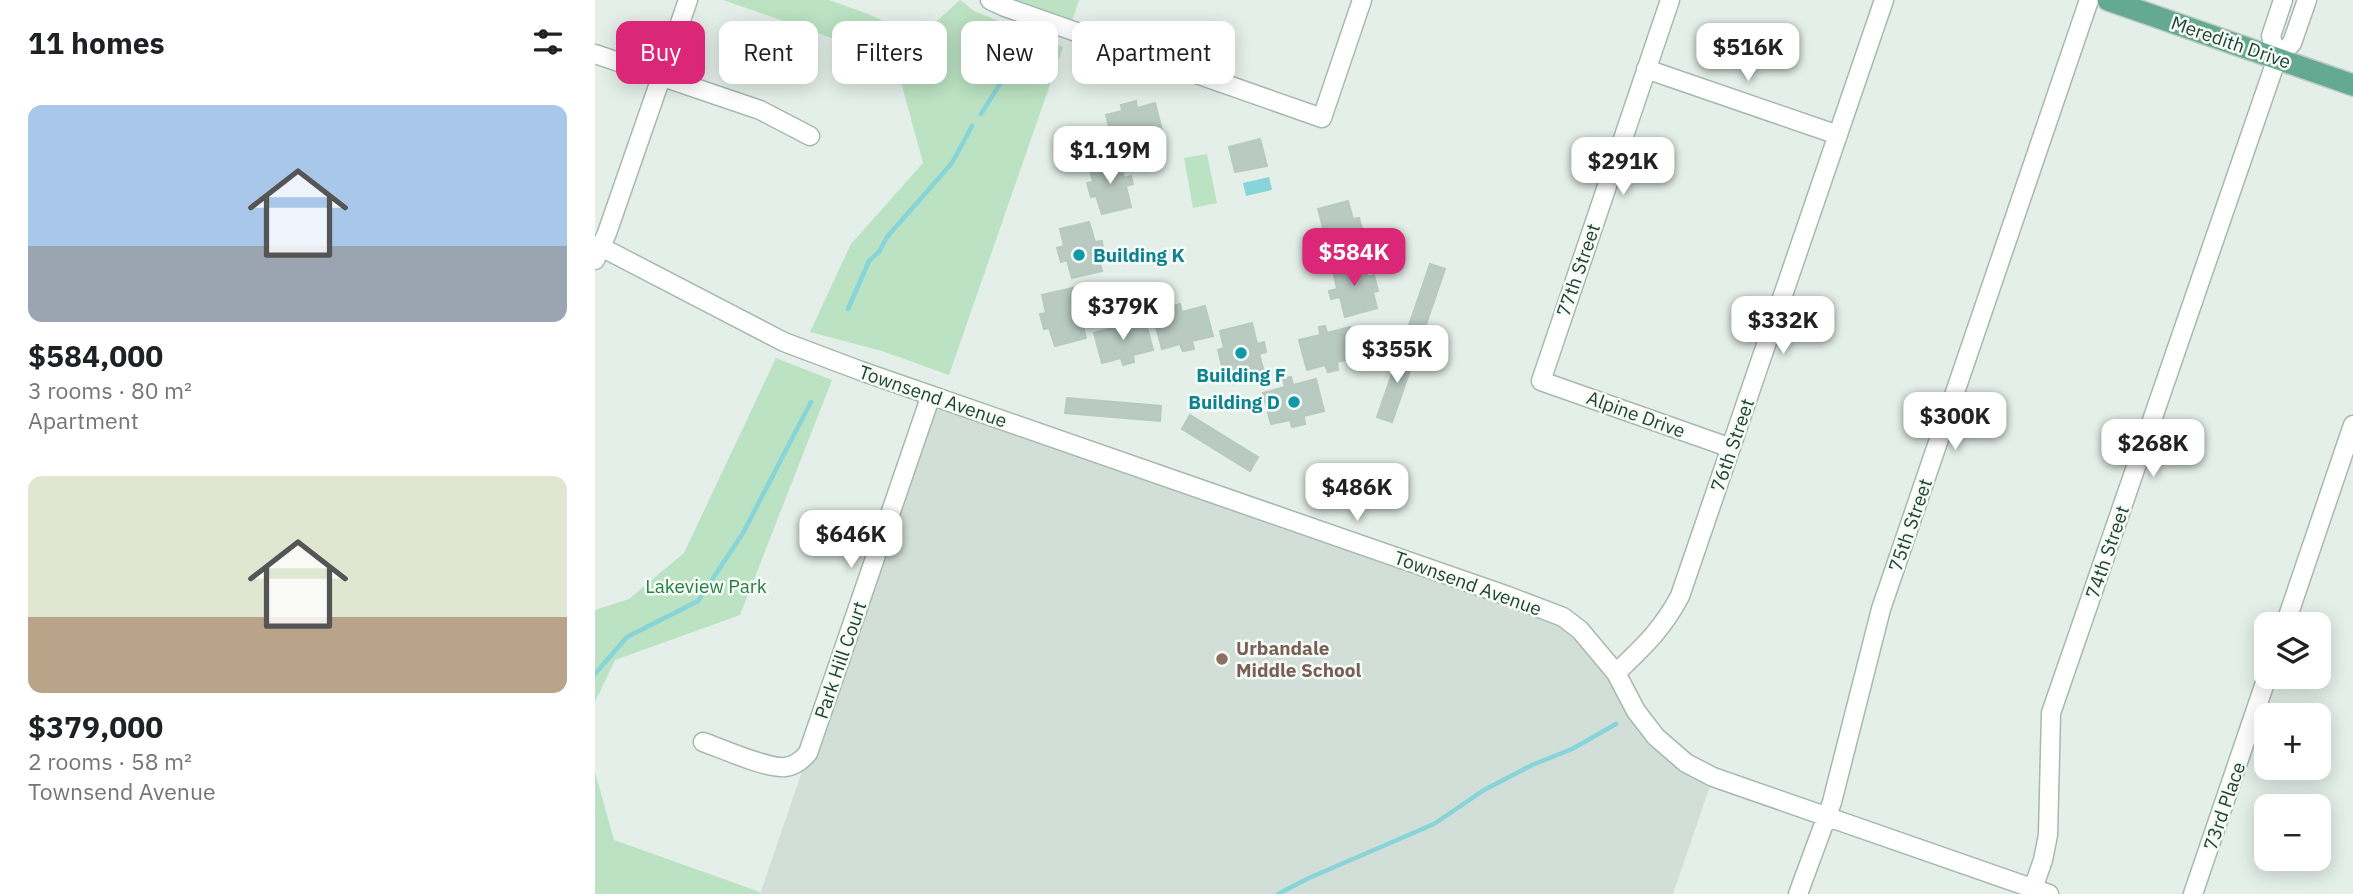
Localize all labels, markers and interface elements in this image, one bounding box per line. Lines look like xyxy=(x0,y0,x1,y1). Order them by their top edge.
street label: Meredith Drive xyxy=(2168,10,2294,74)
chip: Buy xyxy=(616,21,705,84)
chip: Rent xyxy=(719,21,818,84)
chip: Filters xyxy=(832,21,947,84)
chip: New xyxy=(961,21,1058,84)
chip: Apartment xyxy=(1072,21,1235,84)
text: 11 homes xyxy=(28,23,165,62)
icon: filters xyxy=(529,23,567,61)
pin: $516K xyxy=(1699,24,1797,83)
text: $516K xyxy=(1712,31,1784,61)
pin: $1.19M xyxy=(1053,127,1167,186)
text: $1.19M xyxy=(1069,134,1151,164)
pin: $291K xyxy=(1574,138,1672,197)
text: $291K xyxy=(1587,145,1659,175)
icon: home xyxy=(235,150,361,276)
street label: 77th Street xyxy=(1551,220,1605,320)
pin: $584K xyxy=(1305,229,1403,288)
text: $584K xyxy=(1318,236,1390,266)
place label: Building K xyxy=(1093,243,1185,267)
marker: Building K xyxy=(1071,247,1087,263)
pin: $379K xyxy=(1074,282,1172,342)
text: $379K xyxy=(1087,290,1159,320)
pin: $332K xyxy=(1734,296,1832,356)
text: $332K xyxy=(1747,304,1819,334)
pin: $355K xyxy=(1348,326,1446,385)
text: $355K xyxy=(1361,333,1433,363)
text: $584,000 xyxy=(28,336,163,375)
marker: Building F xyxy=(1233,345,1249,361)
street label: Townsend Avenue xyxy=(856,359,1010,433)
place label: Building F xyxy=(1196,363,1286,387)
text: 3 rooms · 80 m² xyxy=(28,375,192,405)
street label: Alpine Drive xyxy=(1584,385,1688,443)
place label: Building D xyxy=(1188,390,1280,414)
pin: $300K xyxy=(1906,392,2004,452)
marker: Building D xyxy=(1286,394,1302,410)
street label: 76th Street xyxy=(1705,395,1759,495)
text: $300K xyxy=(1919,400,1991,430)
text: Apartment xyxy=(28,405,139,435)
pin: $268K xyxy=(2104,420,2202,479)
text: $268K xyxy=(2117,427,2189,457)
pin: $486K xyxy=(1308,463,1406,523)
text: $486K xyxy=(1321,471,1393,501)
street label: 75th Street xyxy=(1883,475,1937,575)
street label: 74th Street xyxy=(2080,502,2134,602)
pin: $646K xyxy=(802,510,900,570)
text: $646K xyxy=(815,518,887,548)
icon: home xyxy=(235,521,361,647)
street label: Townsend Avenue xyxy=(1391,545,1545,621)
park label: Lakeview Park xyxy=(645,574,767,598)
street label: Park Hill Court xyxy=(809,598,871,722)
map controls xyxy=(2254,612,2331,871)
button: layers xyxy=(2254,612,2331,689)
place label: Urbandale Middle School xyxy=(1236,636,1361,682)
marker: Urbandale Middle School xyxy=(1214,651,1230,667)
button: + xyxy=(2254,703,2331,780)
text: $379,000 xyxy=(28,707,163,746)
text: 2 rooms · 58 m² xyxy=(28,746,192,776)
street label: 73rd Place xyxy=(2198,759,2250,853)
text: Townsend Avenue xyxy=(28,776,216,806)
button: − xyxy=(2254,794,2331,871)

